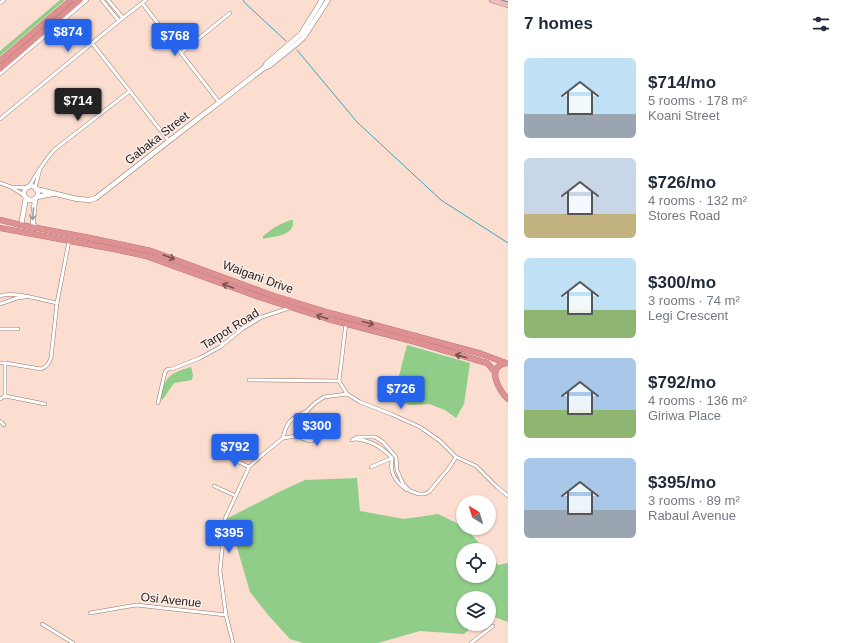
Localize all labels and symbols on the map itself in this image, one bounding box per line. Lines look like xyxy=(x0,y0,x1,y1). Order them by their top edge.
pin: $874 xyxy=(44,19,92,53)
pin: $768 xyxy=(151,23,199,57)
pin: $714 xyxy=(54,88,102,122)
street label: Gabaka Street xyxy=(122,108,192,167)
one-way arrow xyxy=(30,208,37,221)
one-way arrow xyxy=(162,254,174,262)
street label: Waigani Drive xyxy=(221,258,296,296)
one-way arrow xyxy=(222,281,234,289)
street label: Tarpot Road xyxy=(199,306,261,352)
one-way arrow xyxy=(317,313,329,321)
one-way arrow xyxy=(361,320,374,327)
one-way arrow xyxy=(455,352,468,359)
pin: $726 xyxy=(377,376,425,410)
pin: $300 xyxy=(293,413,341,447)
pin: $792 xyxy=(211,434,259,468)
north arrow xyxy=(456,495,496,535)
pin: $395 xyxy=(205,520,253,554)
street label: Osi Avenue xyxy=(140,590,202,610)

